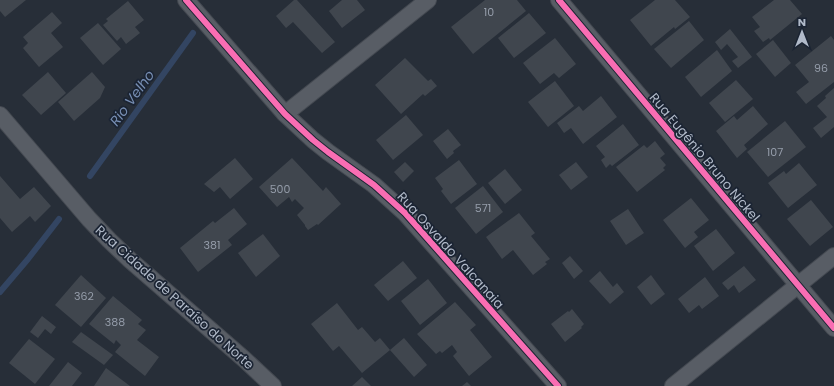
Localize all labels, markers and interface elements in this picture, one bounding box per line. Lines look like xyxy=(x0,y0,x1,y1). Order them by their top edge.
house number: 10 xyxy=(484,4,494,20)
north arrow xyxy=(782,12,822,52)
text: N xyxy=(798,14,806,30)
house number: 96 xyxy=(814,60,828,76)
water label: Rio Velho xyxy=(105,66,159,130)
street label: Rua Eugênio Bruno Nickel xyxy=(645,89,764,226)
house number: 107 xyxy=(767,144,783,160)
house number: 500 xyxy=(270,181,290,197)
street label: Rua Osvaldo Valcanaia xyxy=(393,188,509,313)
house number: 571 xyxy=(475,200,491,216)
street label: Rua Cidade de Paraíso do Norte xyxy=(91,221,258,374)
house number: 381 xyxy=(204,237,220,253)
house number: 362 xyxy=(74,288,94,304)
house number: 388 xyxy=(105,314,125,330)

